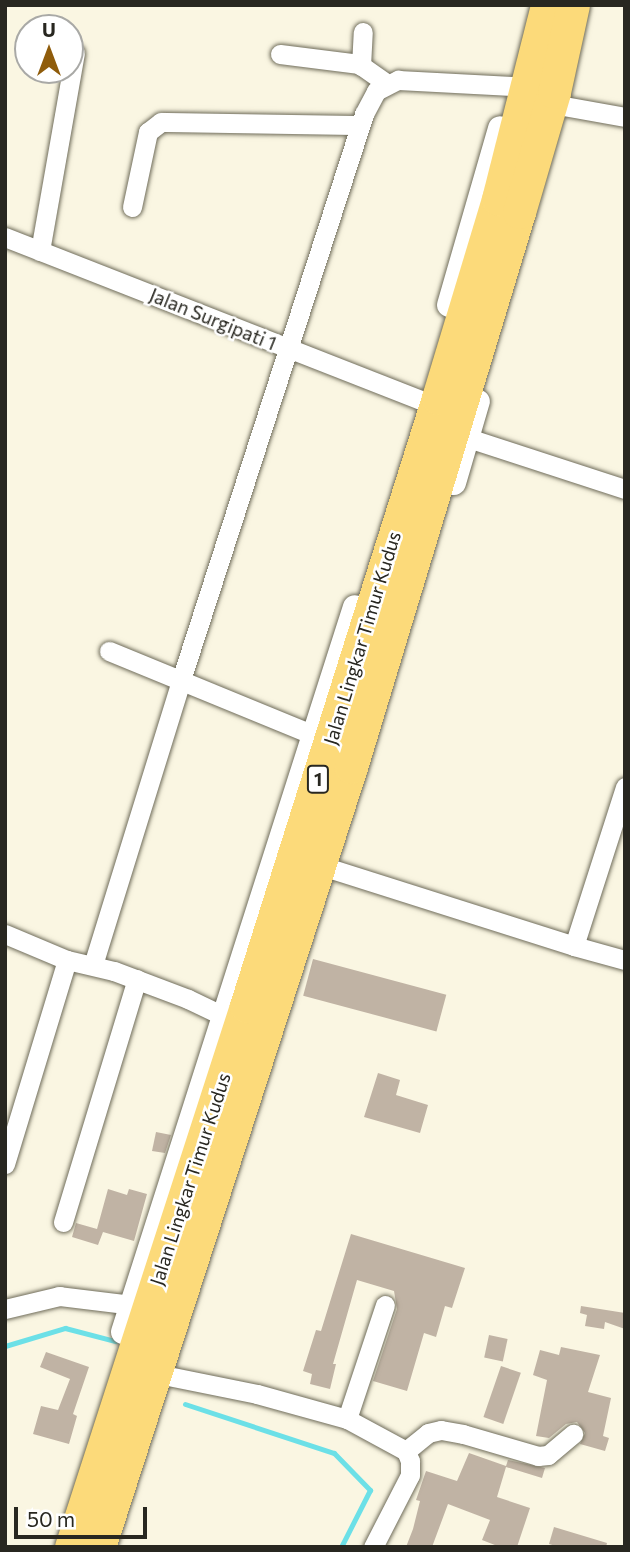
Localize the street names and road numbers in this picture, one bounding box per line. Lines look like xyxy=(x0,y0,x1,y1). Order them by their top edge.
street label: Jalan Surgipati 1 xyxy=(146,283,280,355)
street label: Jalan Lingkar Timur Kudus xyxy=(319,529,405,747)
road number: 1 xyxy=(306,764,330,794)
street label: Jalan Lingkar Timur Kudus xyxy=(145,1070,235,1288)

